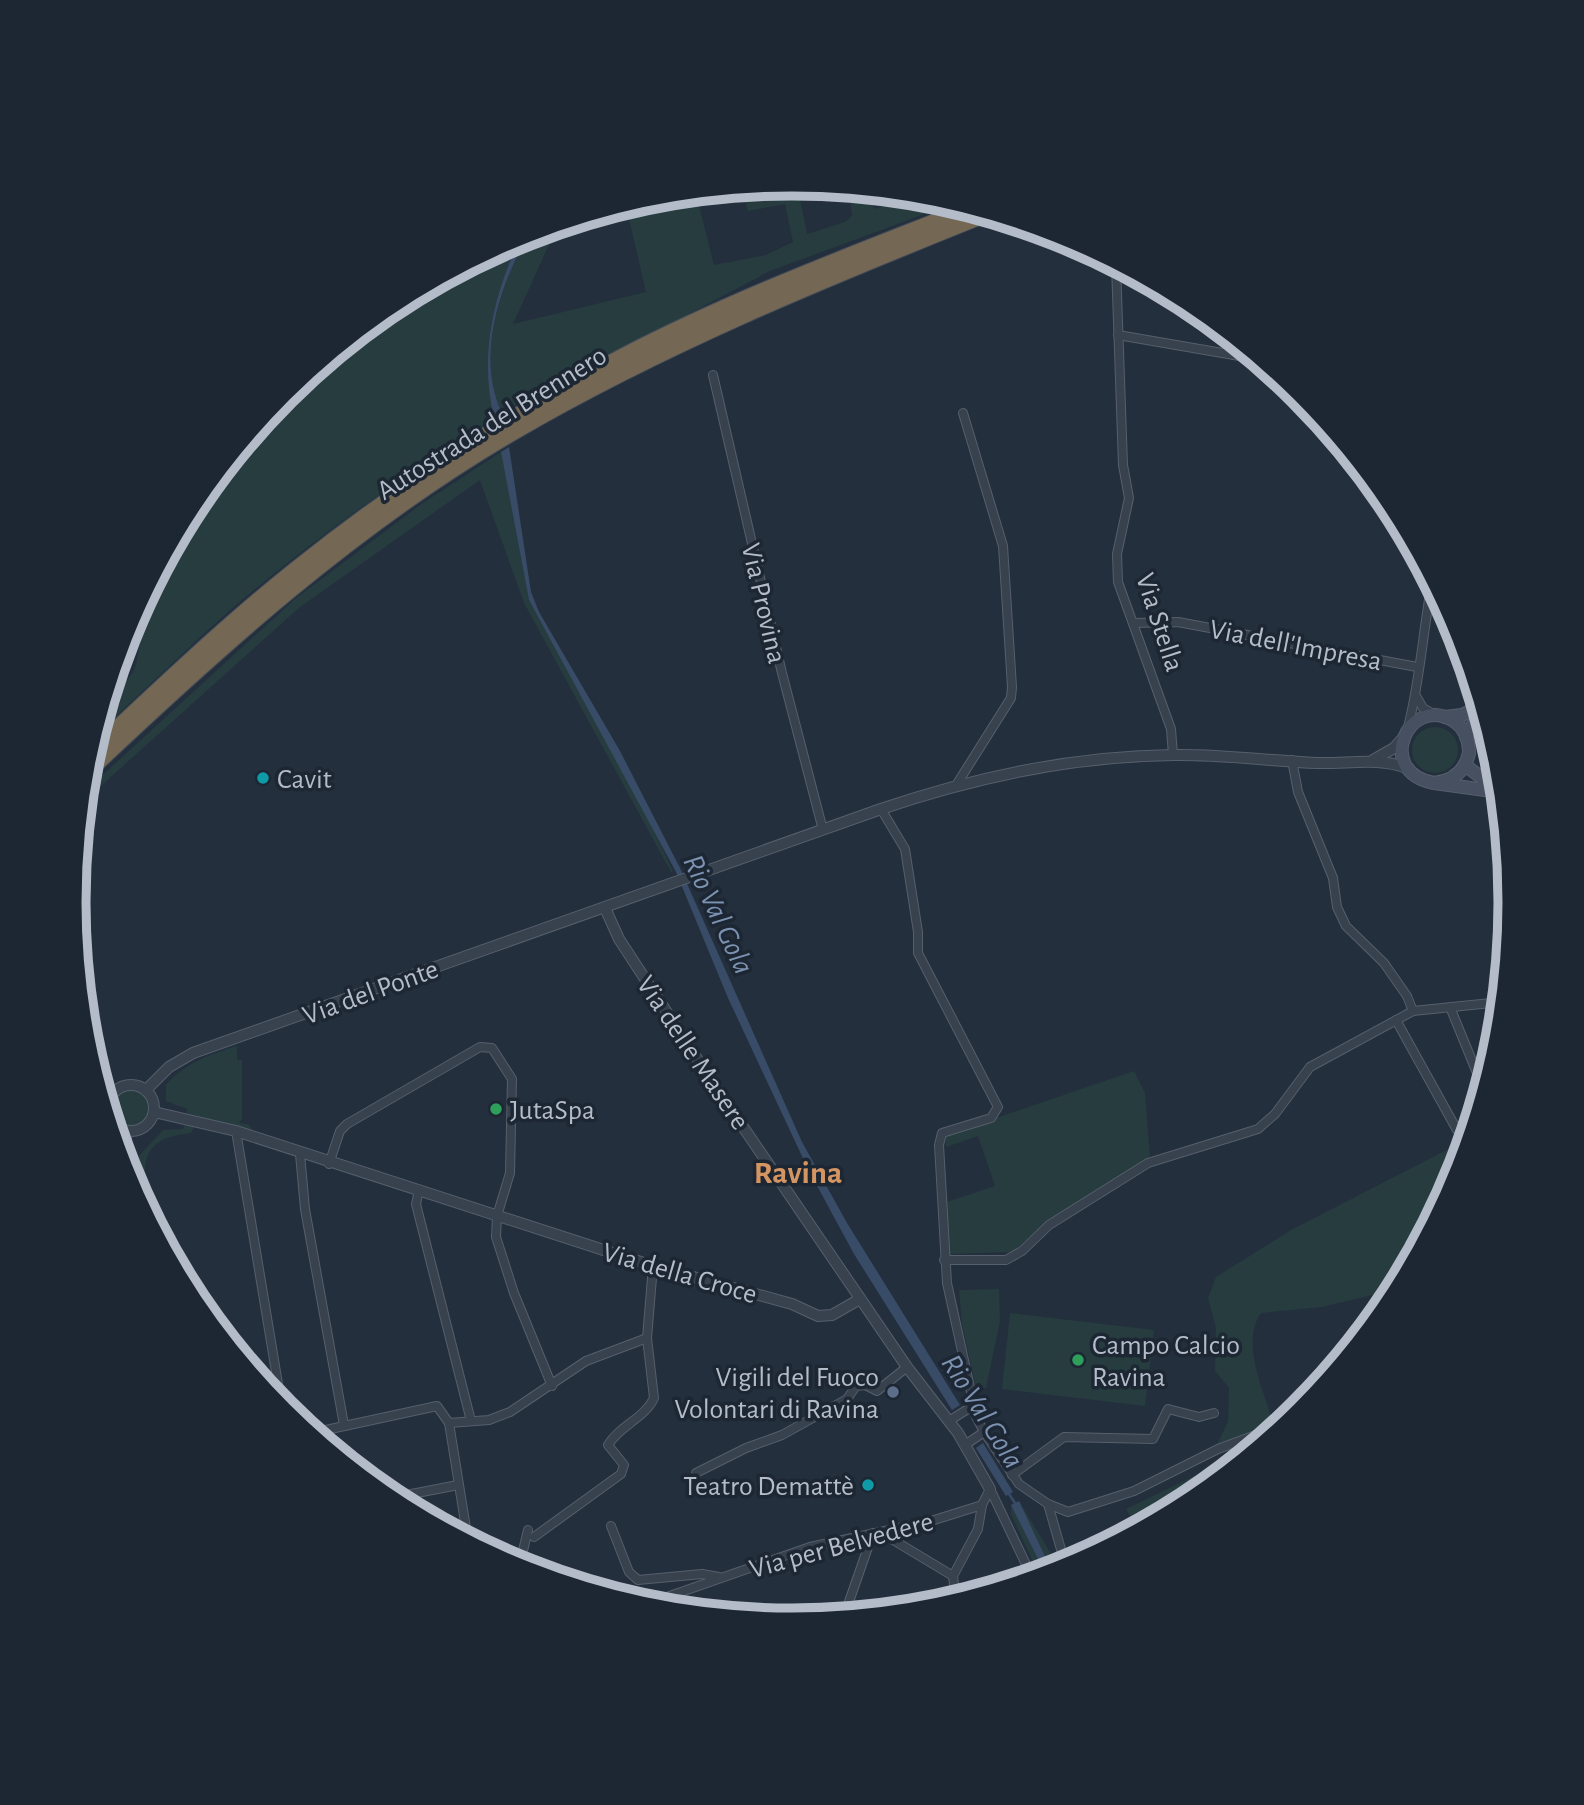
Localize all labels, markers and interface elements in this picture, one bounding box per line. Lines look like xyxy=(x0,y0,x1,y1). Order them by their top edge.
street label: Autostrada del Brennero xyxy=(372,342,612,506)
street label: Via Provina xyxy=(736,541,791,666)
street label: Via Stella xyxy=(1130,570,1188,675)
street label: Via dell'Impresa xyxy=(1207,616,1384,676)
place label: Cavit xyxy=(277,766,332,794)
marker: Cavit xyxy=(255,770,271,786)
water label: Rio Val Gola xyxy=(677,850,759,979)
street label: Via del Ponte xyxy=(299,955,442,1030)
street label: Via delle Masere xyxy=(631,971,754,1135)
place label: JutaSpa xyxy=(510,1097,595,1125)
marker: JutaSpa xyxy=(488,1101,504,1117)
district label: Ravina xyxy=(754,1157,842,1189)
street label: Via della Croce xyxy=(599,1238,760,1309)
place label: Campo Calcio Ravina xyxy=(1092,1332,1240,1392)
water label: Rio Val Gola xyxy=(935,1349,1029,1474)
marker: Campo Calcio Ravina xyxy=(1070,1352,1086,1368)
place label: Vigili del Fuoco Volontari di Ravina xyxy=(674,1364,879,1424)
marker: Vigili del Fuoco Volontari di Ravina xyxy=(885,1384,901,1400)
place label: Teatro Demattè xyxy=(683,1473,854,1501)
marker: Teatro Demattè xyxy=(860,1477,876,1493)
street label: Via per Belvedere xyxy=(747,1508,937,1584)

